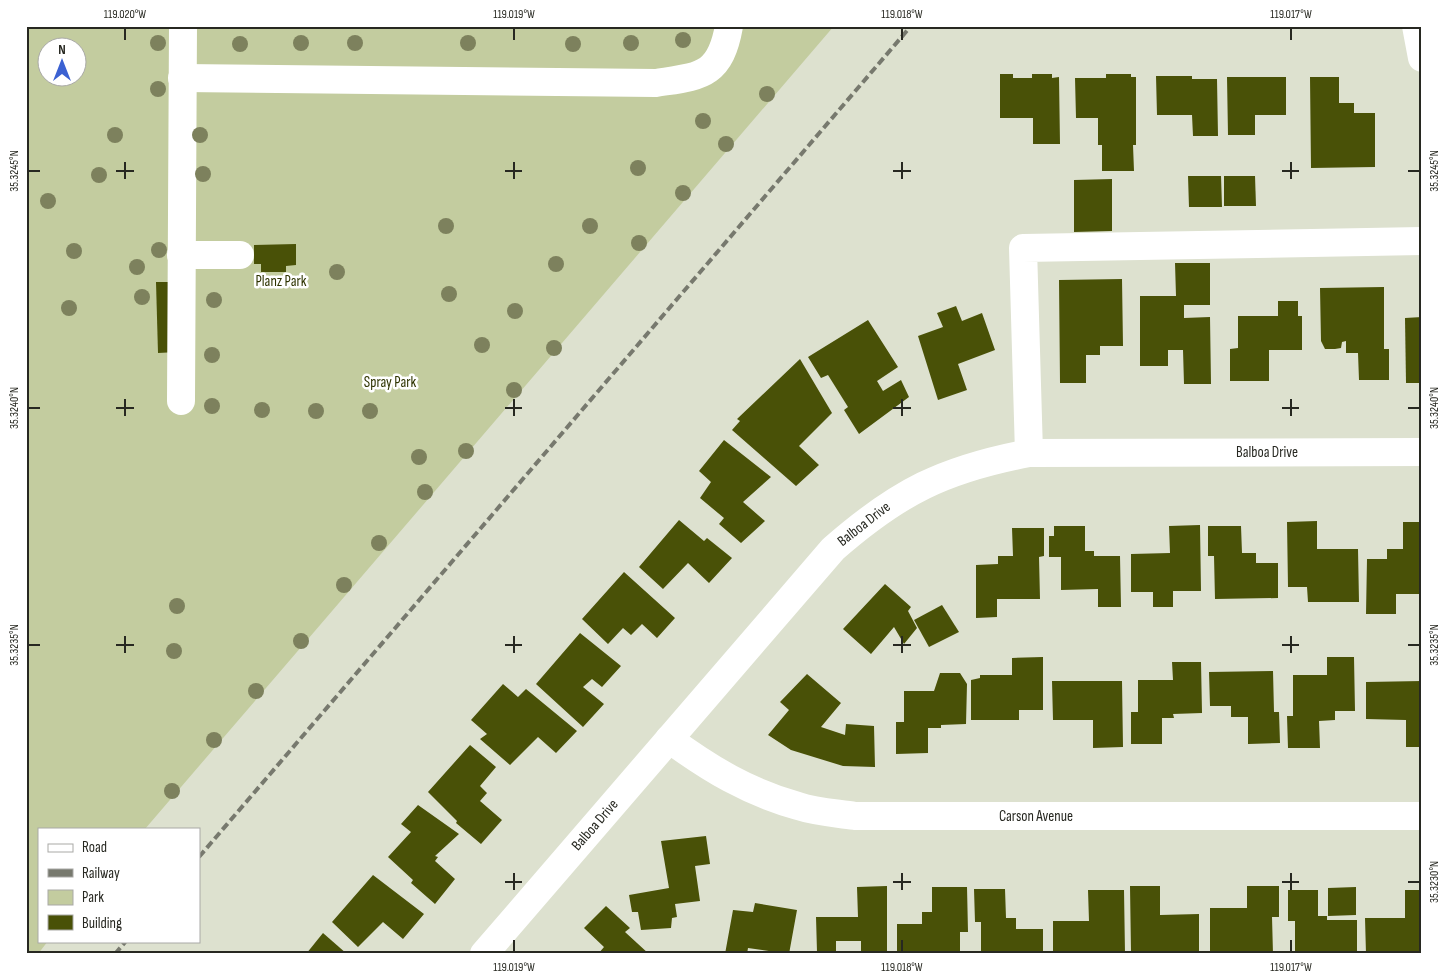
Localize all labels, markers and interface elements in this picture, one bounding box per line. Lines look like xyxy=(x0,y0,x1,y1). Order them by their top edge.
text: 119.020°W xyxy=(104,7,146,22)
text: 119.019°W xyxy=(493,7,535,22)
text: 119.018°W xyxy=(881,7,923,22)
text: 119.017°W xyxy=(1270,7,1312,22)
north arrow xyxy=(38,38,88,88)
text: N xyxy=(58,41,66,58)
text: 35.3245°N xyxy=(7,150,22,192)
text: 35.3245°N xyxy=(1427,150,1442,192)
park label: Planz Park xyxy=(255,272,307,291)
park label: Spray Park xyxy=(364,373,417,392)
text: 35.3240°N xyxy=(7,387,22,429)
text: 35.3240°N xyxy=(1427,387,1442,429)
street label: Balboa Drive xyxy=(1236,443,1298,462)
street label: Balboa Drive xyxy=(834,497,894,551)
text: 35.3235°N xyxy=(7,624,22,666)
text: 35.3235°N xyxy=(1427,624,1442,666)
street label: Balboa Drive xyxy=(567,795,623,855)
street label: Carson Avenue xyxy=(999,807,1073,826)
legend xyxy=(38,828,200,942)
text: Road xyxy=(82,838,107,857)
text: 35.3230°N xyxy=(1427,861,1442,903)
text: Railway xyxy=(82,864,120,883)
text: Park xyxy=(82,888,104,907)
text: Building xyxy=(82,914,122,933)
text: 119.019°W xyxy=(493,960,535,975)
text: 119.018°W xyxy=(881,960,923,975)
text: 119.017°W xyxy=(1270,960,1312,975)

